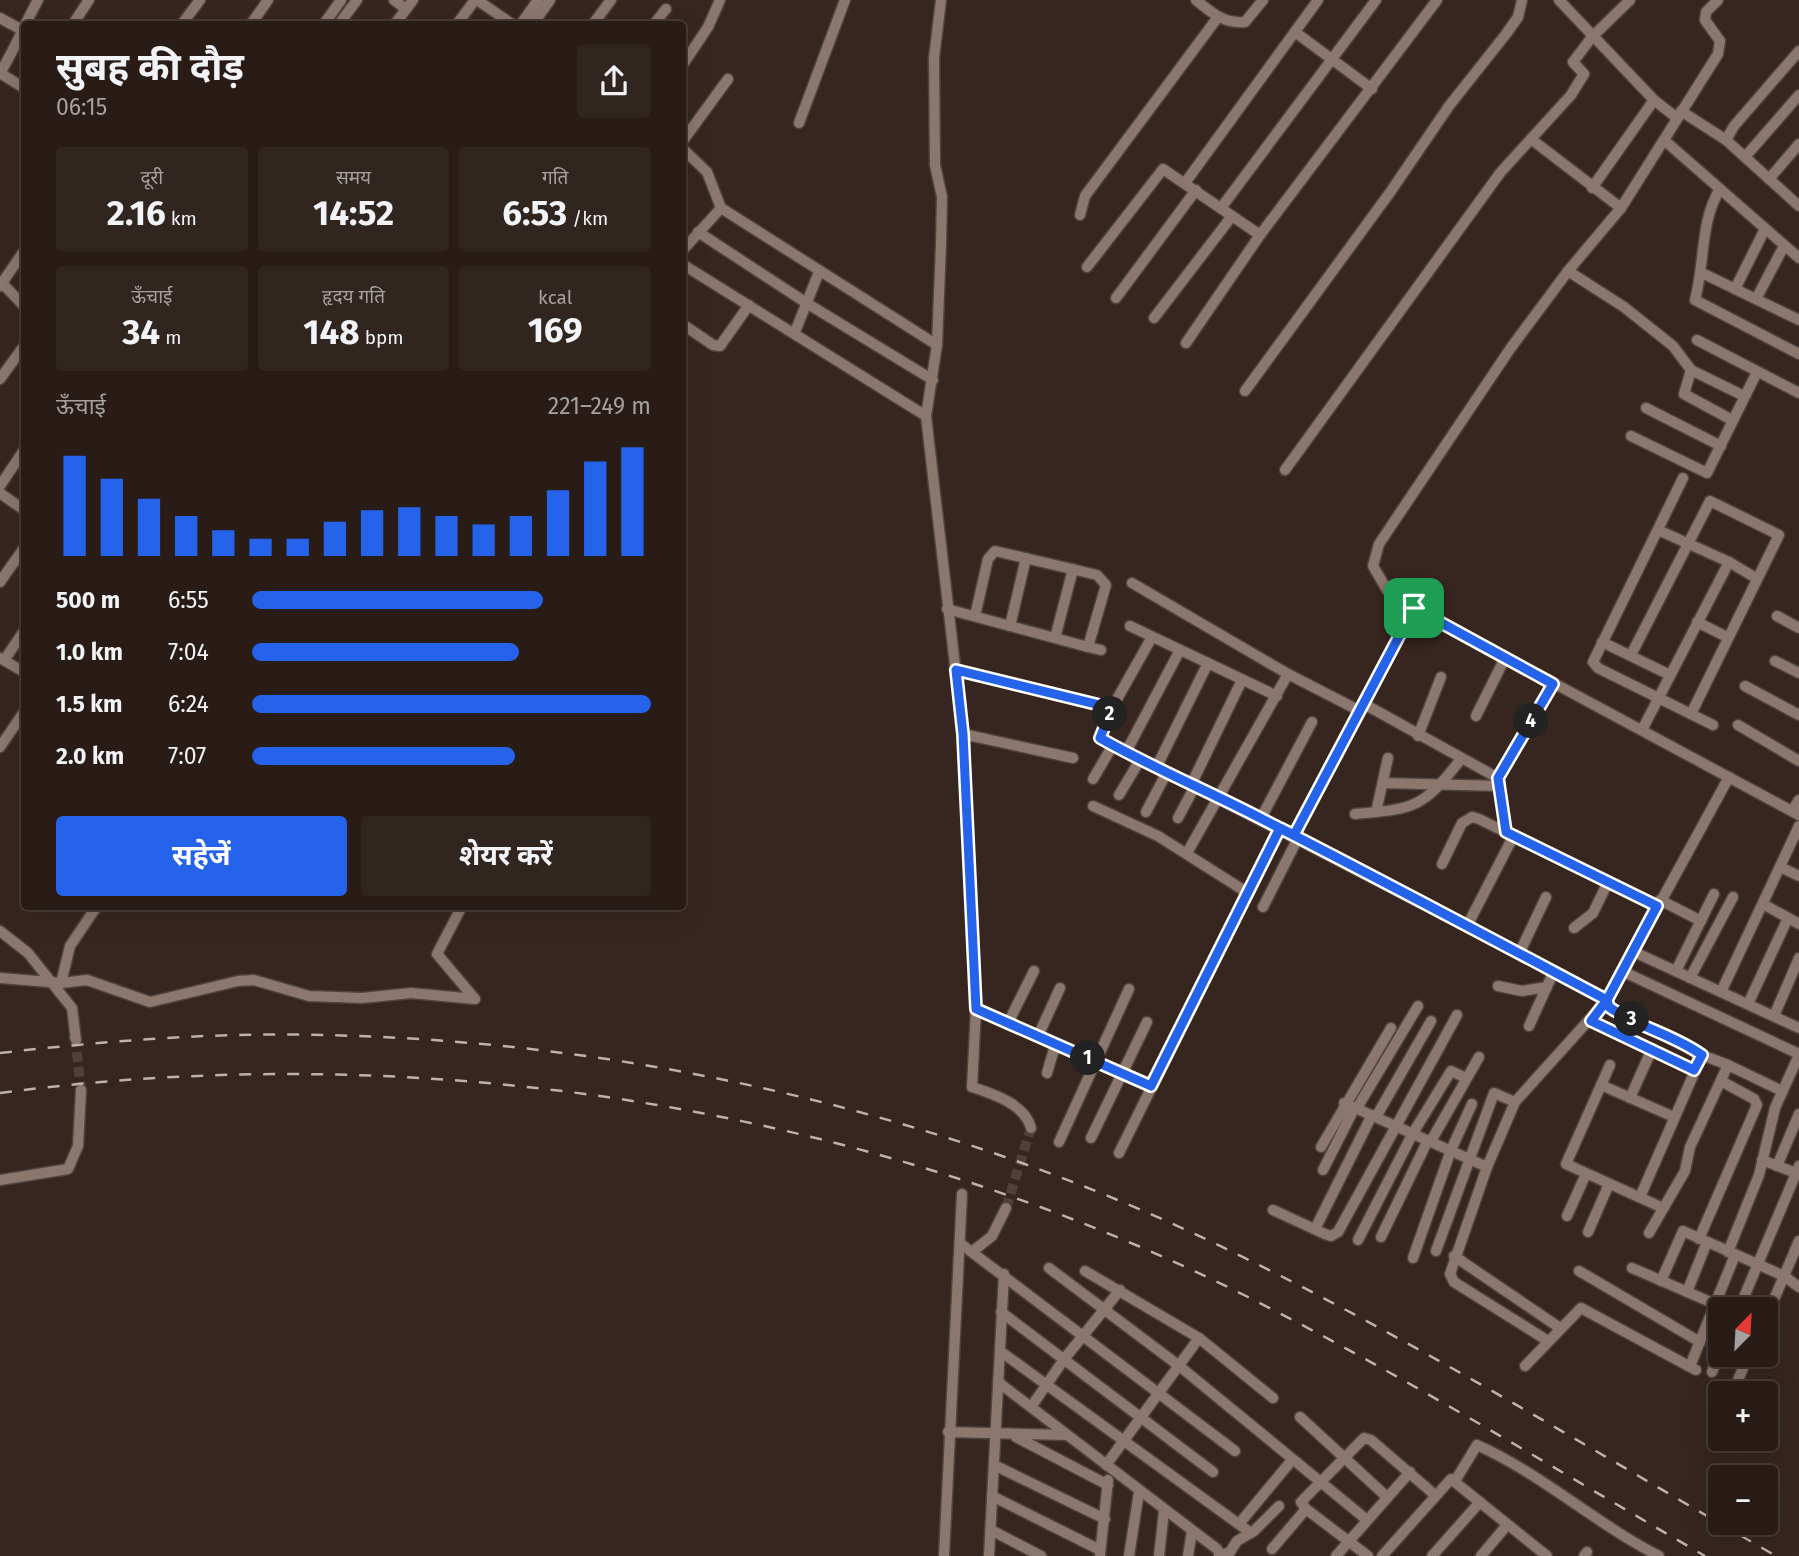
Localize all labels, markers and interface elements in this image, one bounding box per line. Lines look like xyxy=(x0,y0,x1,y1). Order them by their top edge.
text: सुबह की दौड़ xyxy=(56,44,244,90)
button: share xyxy=(577,44,651,118)
text: 06:15 xyxy=(56,93,107,121)
text: दूरी xyxy=(140,166,163,189)
text: समय xyxy=(336,166,371,189)
text: गति xyxy=(542,166,568,189)
text: 2.16 xyxy=(107,192,166,234)
text: 14:52 xyxy=(313,192,394,234)
text: 6:53 xyxy=(502,192,567,234)
text: km xyxy=(166,207,197,230)
text: /km xyxy=(567,207,608,230)
text: ऊँचाई xyxy=(131,285,172,308)
text: हृदय गति xyxy=(322,285,385,308)
text: kcal xyxy=(538,286,572,309)
text: 169 xyxy=(528,309,583,351)
text: 34 xyxy=(122,311,160,353)
text: 148 xyxy=(303,311,360,353)
text: m xyxy=(160,326,181,349)
text: bpm xyxy=(360,326,404,349)
text: ऊँचाई xyxy=(56,392,106,420)
text: 221–249 m xyxy=(548,392,651,420)
pin xyxy=(1384,578,1444,638)
text: 500 m xyxy=(56,586,120,614)
text: 6:55 xyxy=(168,586,209,614)
icon: arrive xyxy=(1395,589,1433,627)
text: 1.0 km xyxy=(56,638,123,666)
text: 7:04 xyxy=(168,638,209,666)
text: 1.5 km xyxy=(56,690,122,718)
text: 6:24 xyxy=(168,690,209,718)
pin: 2 xyxy=(1092,696,1128,732)
text: 2 xyxy=(1105,702,1114,725)
pin: 4 xyxy=(1514,704,1548,738)
text: 4 xyxy=(1525,709,1536,732)
text: 2.0 km xyxy=(56,742,124,770)
text: 7:07 xyxy=(168,742,206,770)
button: सहेजें xyxy=(56,816,347,896)
button: शेयर करें xyxy=(361,816,651,896)
pin: 3 xyxy=(1614,1002,1650,1036)
text: 3 xyxy=(1627,1007,1636,1030)
pin: 1 xyxy=(1070,1040,1106,1076)
text: 1 xyxy=(1083,1046,1092,1069)
north arrow xyxy=(1708,1297,1778,1367)
map controls xyxy=(1708,1297,1778,1535)
button: + xyxy=(1708,1381,1778,1451)
button: − xyxy=(1708,1465,1778,1535)

